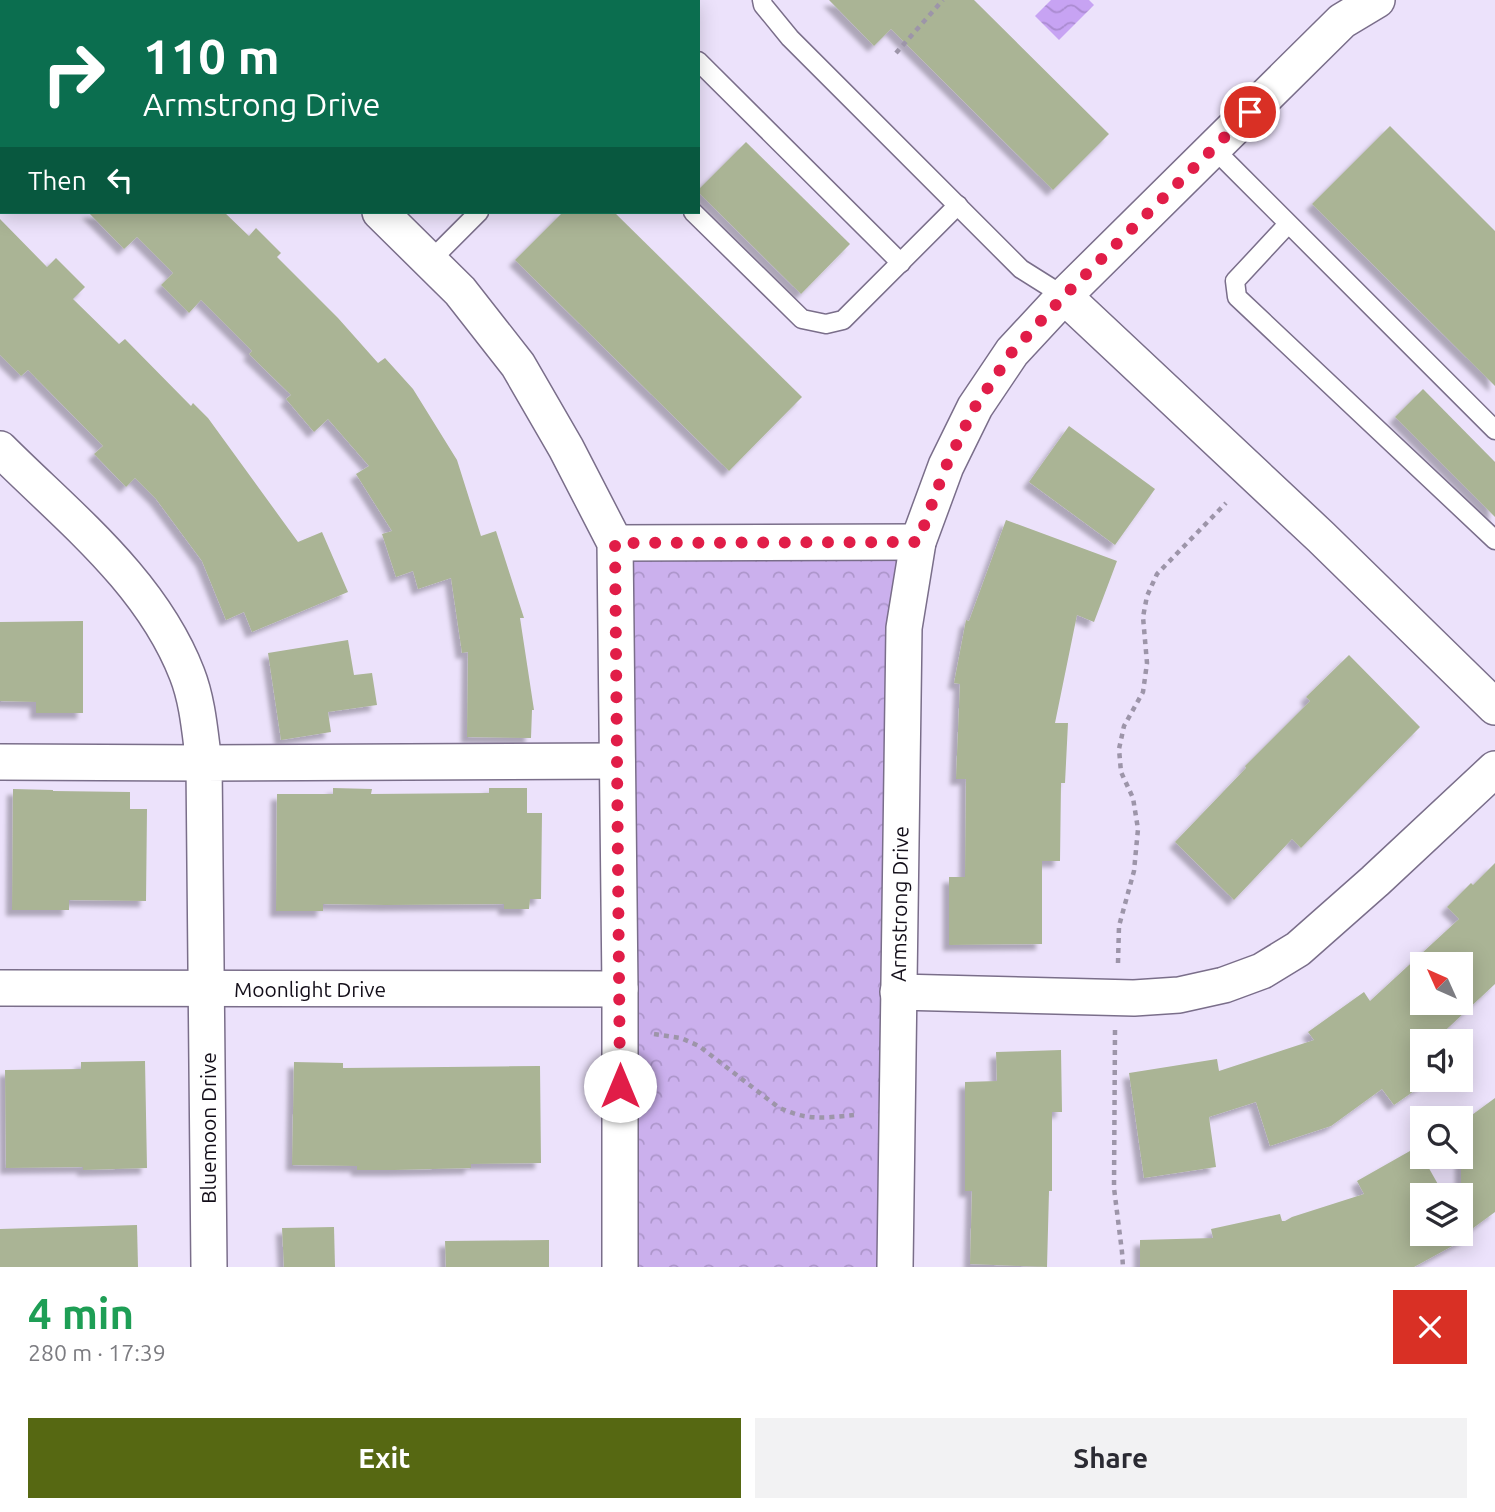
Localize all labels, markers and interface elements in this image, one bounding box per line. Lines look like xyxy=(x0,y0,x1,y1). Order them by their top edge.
icon: right xyxy=(28,28,119,119)
text: 110 m xyxy=(143,28,280,83)
pin xyxy=(1220,82,1280,142)
text: Armstrong Drive xyxy=(143,86,380,122)
icon: arrive xyxy=(1231,93,1269,131)
icon: left xyxy=(101,161,139,199)
text: Then xyxy=(28,166,87,195)
street label: Armstrong Drive xyxy=(886,826,912,982)
north arrow xyxy=(1410,952,1474,1015)
map controls xyxy=(1410,952,1473,1246)
street label: Moonlight Drive xyxy=(234,977,386,1001)
button: sound xyxy=(1410,1029,1473,1092)
position arrow xyxy=(583,1049,657,1123)
street label: Bluemoon Drive xyxy=(196,1052,220,1204)
button: search xyxy=(1410,1106,1473,1169)
button: layers xyxy=(1410,1183,1473,1246)
text: 4 min xyxy=(28,1290,134,1337)
button: close xyxy=(1393,1290,1467,1364)
text: 280 m · 17:39 xyxy=(28,1340,166,1365)
button: Exit xyxy=(28,1418,741,1498)
button: Share xyxy=(755,1418,1467,1498)

